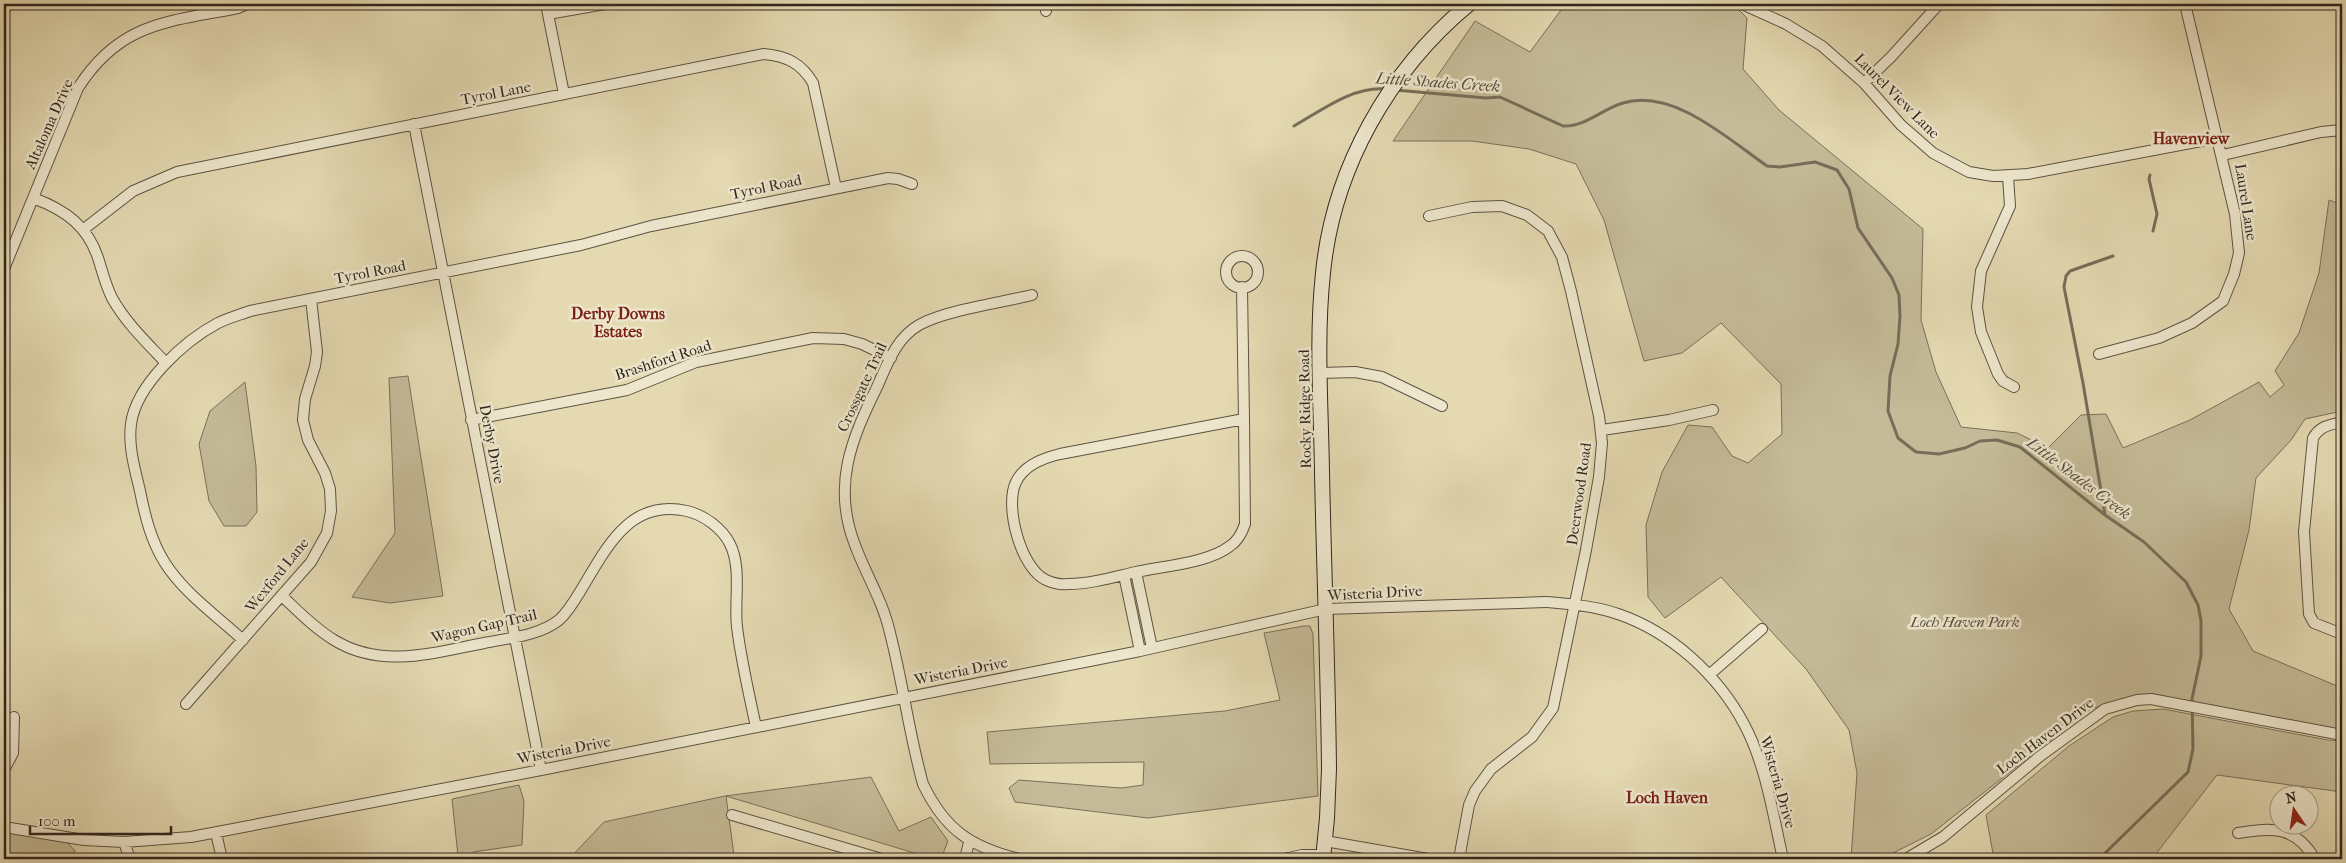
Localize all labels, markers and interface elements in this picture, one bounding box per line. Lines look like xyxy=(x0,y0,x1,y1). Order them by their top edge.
street label: Laurel View Lane xyxy=(1851,50,1944,143)
water label: Little Shades Creek xyxy=(1374,68,1501,96)
street label: Altaloma Drive xyxy=(21,76,77,173)
street label: Tyrol Lane xyxy=(459,77,533,109)
district label: Havenview xyxy=(2153,129,2230,148)
street label: Laurel Lane xyxy=(2231,162,2261,242)
street label: Tyrol Road xyxy=(729,171,804,203)
street label: Tyrol Road xyxy=(333,256,408,288)
district label: Derby Downs Estates xyxy=(571,304,665,341)
street label: Brashford Road xyxy=(613,336,714,384)
street label: Crossgate Trail xyxy=(833,339,891,435)
street label: Rocky Ridge Road xyxy=(1295,348,1315,469)
street label: Derby Drive xyxy=(475,403,509,486)
water label: Little Shades Creek xyxy=(2023,432,2135,523)
street label: Deerwood Road xyxy=(1563,441,1595,547)
street label: Wexford Lane xyxy=(241,534,313,617)
street label: Wisteria Drive xyxy=(1326,581,1423,605)
street label: Wagon Gap Trail xyxy=(428,605,539,647)
park label: Loch Haven Park xyxy=(1909,613,2020,631)
street label: Wisteria Drive xyxy=(912,653,1010,689)
street label: Loch Haven Drive xyxy=(1993,693,2097,778)
street label: Wisteria Drive xyxy=(515,732,613,768)
street label: Wisteria Drive xyxy=(1756,733,1800,831)
north arrow xyxy=(2268,786,2318,836)
district label: Loch Haven xyxy=(1626,788,1709,807)
text: N xyxy=(2284,788,2299,807)
scale bar xyxy=(30,803,171,835)
text: 100 m xyxy=(38,812,76,830)

